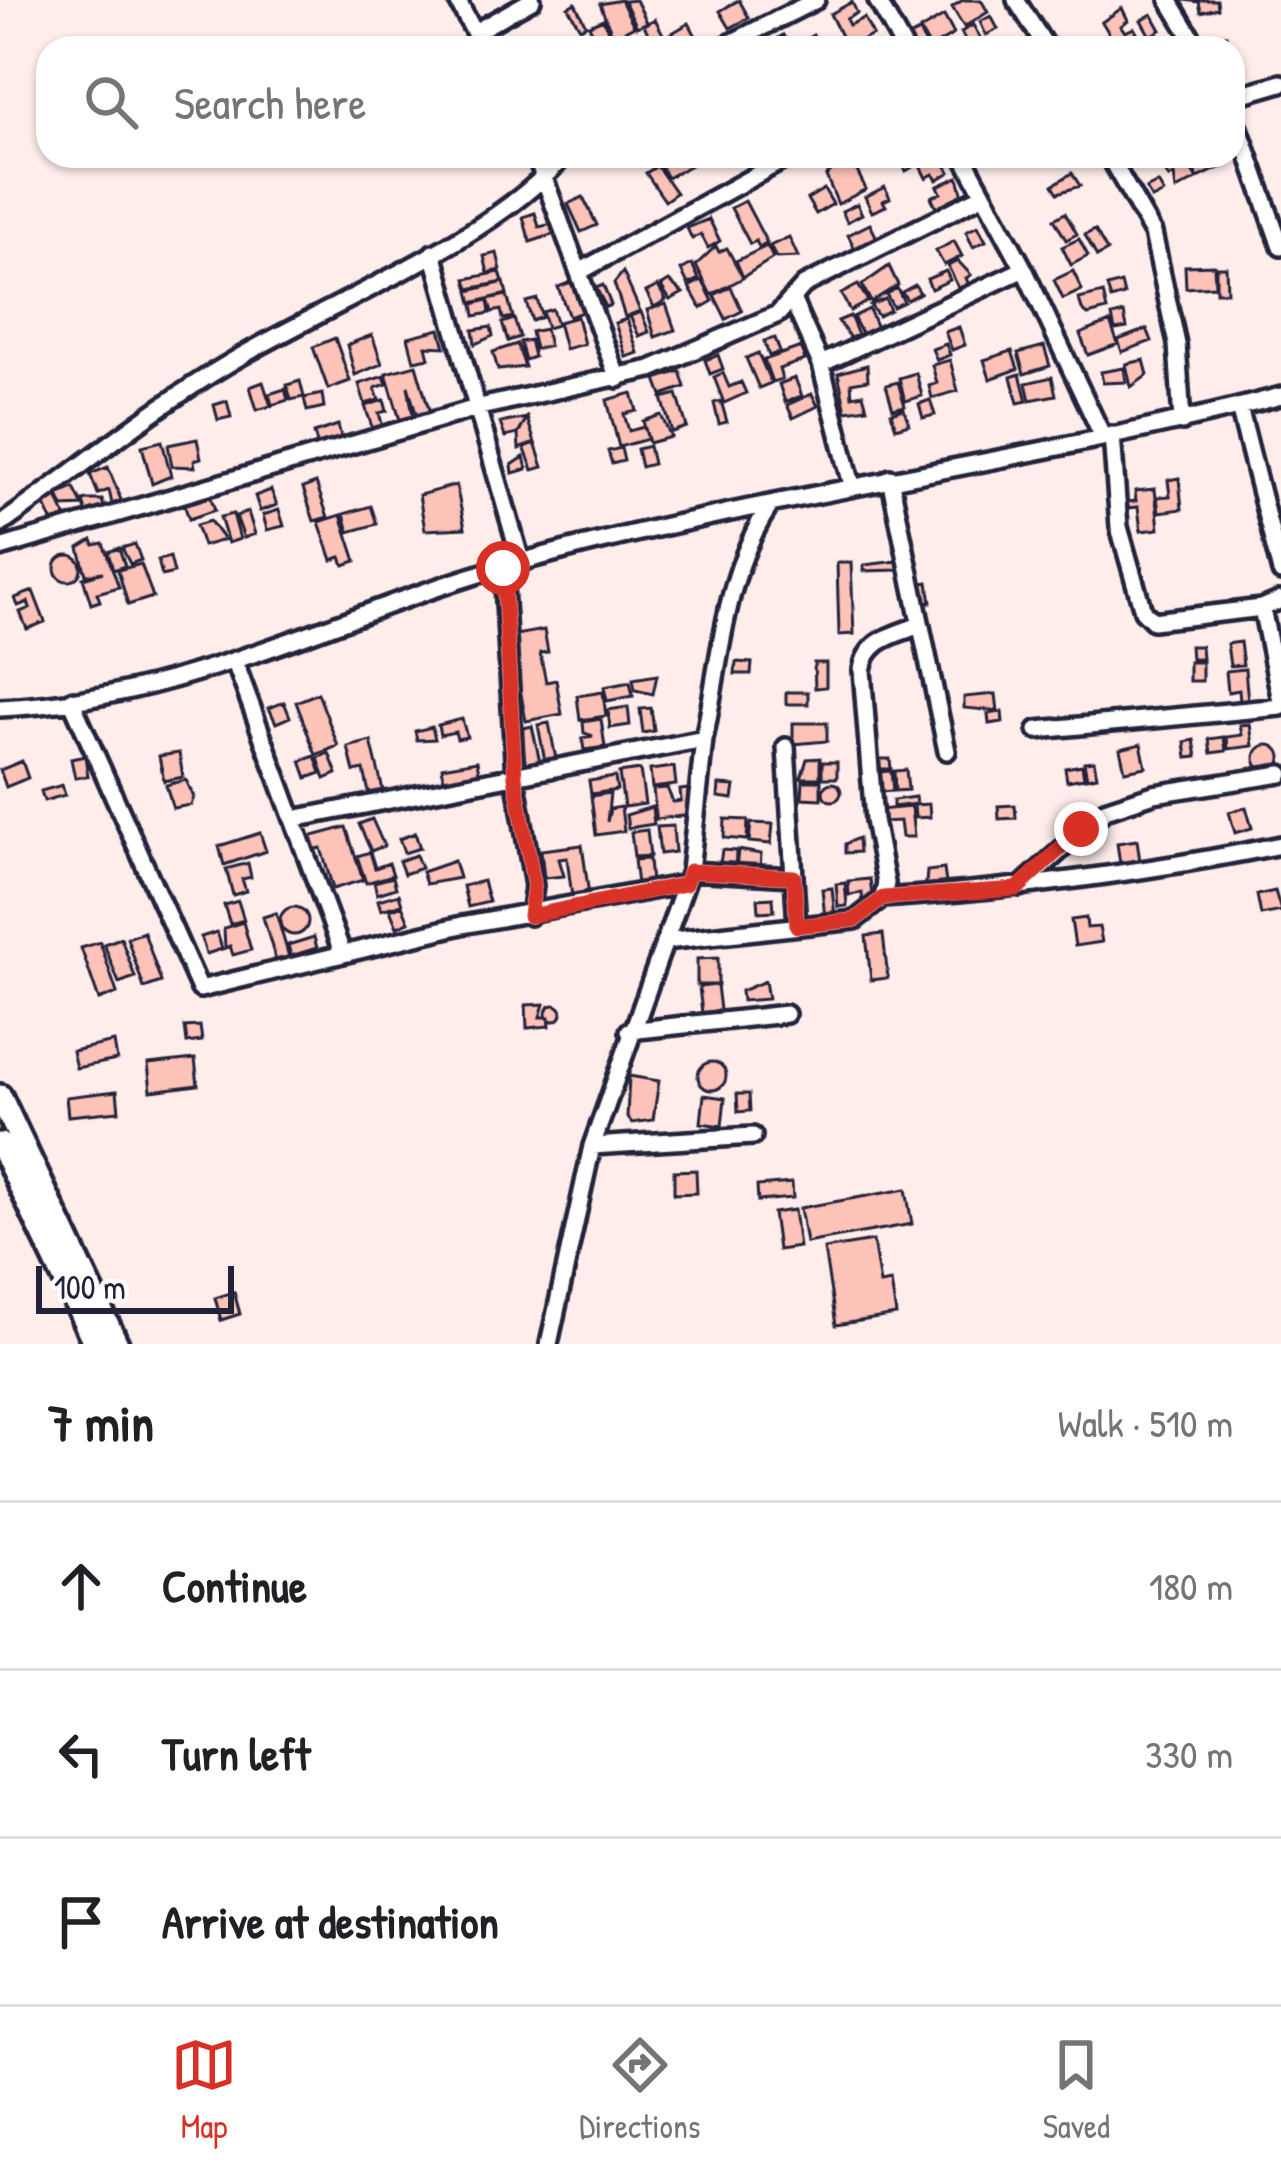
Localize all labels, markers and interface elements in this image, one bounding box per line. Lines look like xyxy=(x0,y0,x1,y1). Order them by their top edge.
search box xyxy=(36,36,1245,168)
icon: search xyxy=(78,69,144,135)
text: Search here xyxy=(174,72,366,133)
route start xyxy=(476,541,530,595)
route end xyxy=(1054,802,1108,856)
scale bar xyxy=(36,1260,234,1313)
text: 100 m xyxy=(54,1265,126,1309)
text: 7 min xyxy=(48,1388,154,1457)
text: Walk · 510 m xyxy=(1058,1396,1233,1449)
icon: ahead xyxy=(48,1553,114,1619)
text: Continue xyxy=(162,1555,307,1616)
text: 180 m xyxy=(1149,1559,1233,1612)
icon: left xyxy=(48,1721,114,1787)
text: Turn left xyxy=(162,1723,311,1784)
text: 330 m xyxy=(1145,1727,1233,1780)
icon: arrive xyxy=(48,1889,114,1955)
text: Arrive at destination xyxy=(162,1891,499,1952)
tab: Map xyxy=(171,2032,237,2148)
tab: Directions xyxy=(579,2032,701,2148)
tab: Saved xyxy=(1043,2032,1110,2148)

